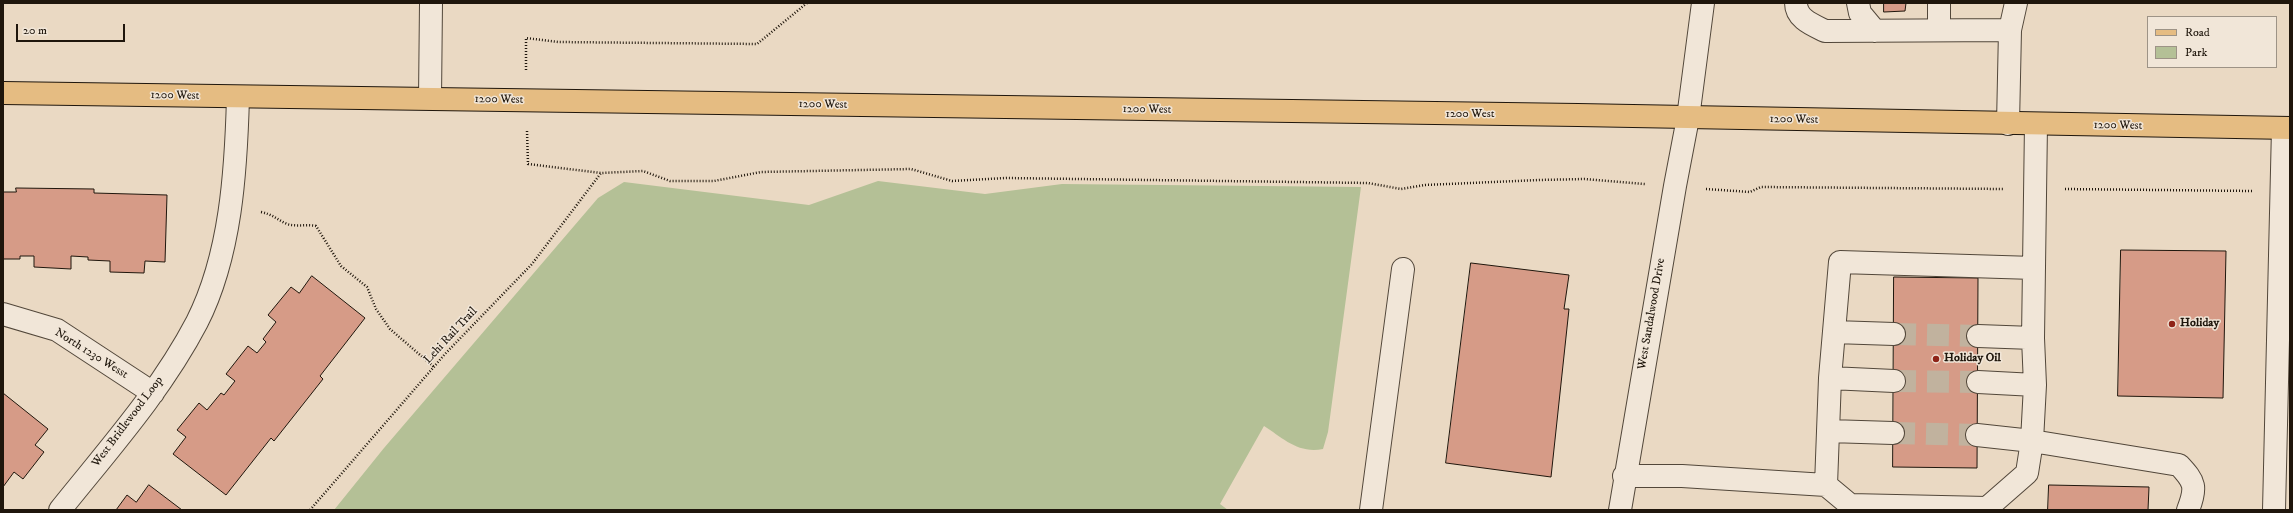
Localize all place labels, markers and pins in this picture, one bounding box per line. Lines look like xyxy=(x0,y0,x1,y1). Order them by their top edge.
place label: Holiday xyxy=(2180,317,2219,331)
marker: Holiday xyxy=(2167,319,2177,329)
place label: Holiday Oil xyxy=(1944,352,2001,366)
marker: Holiday Oil xyxy=(1931,354,1941,364)

